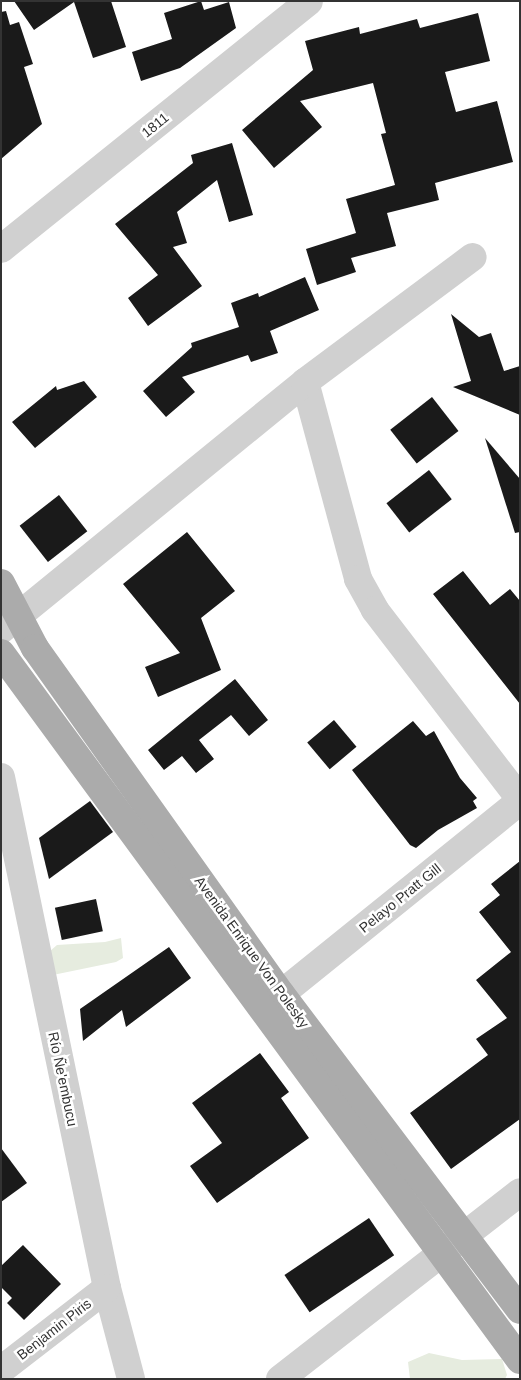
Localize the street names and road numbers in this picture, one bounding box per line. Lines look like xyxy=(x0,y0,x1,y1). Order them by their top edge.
street label: 1811 xyxy=(138,109,172,141)
street label: Pelayo Pratt Gill xyxy=(356,860,444,936)
street label: Avenida Enrique Von Polesky xyxy=(191,873,313,1031)
street label: Río Ñe'embucu xyxy=(45,1030,81,1128)
street label: Benjamin Piris xyxy=(14,1295,94,1363)

